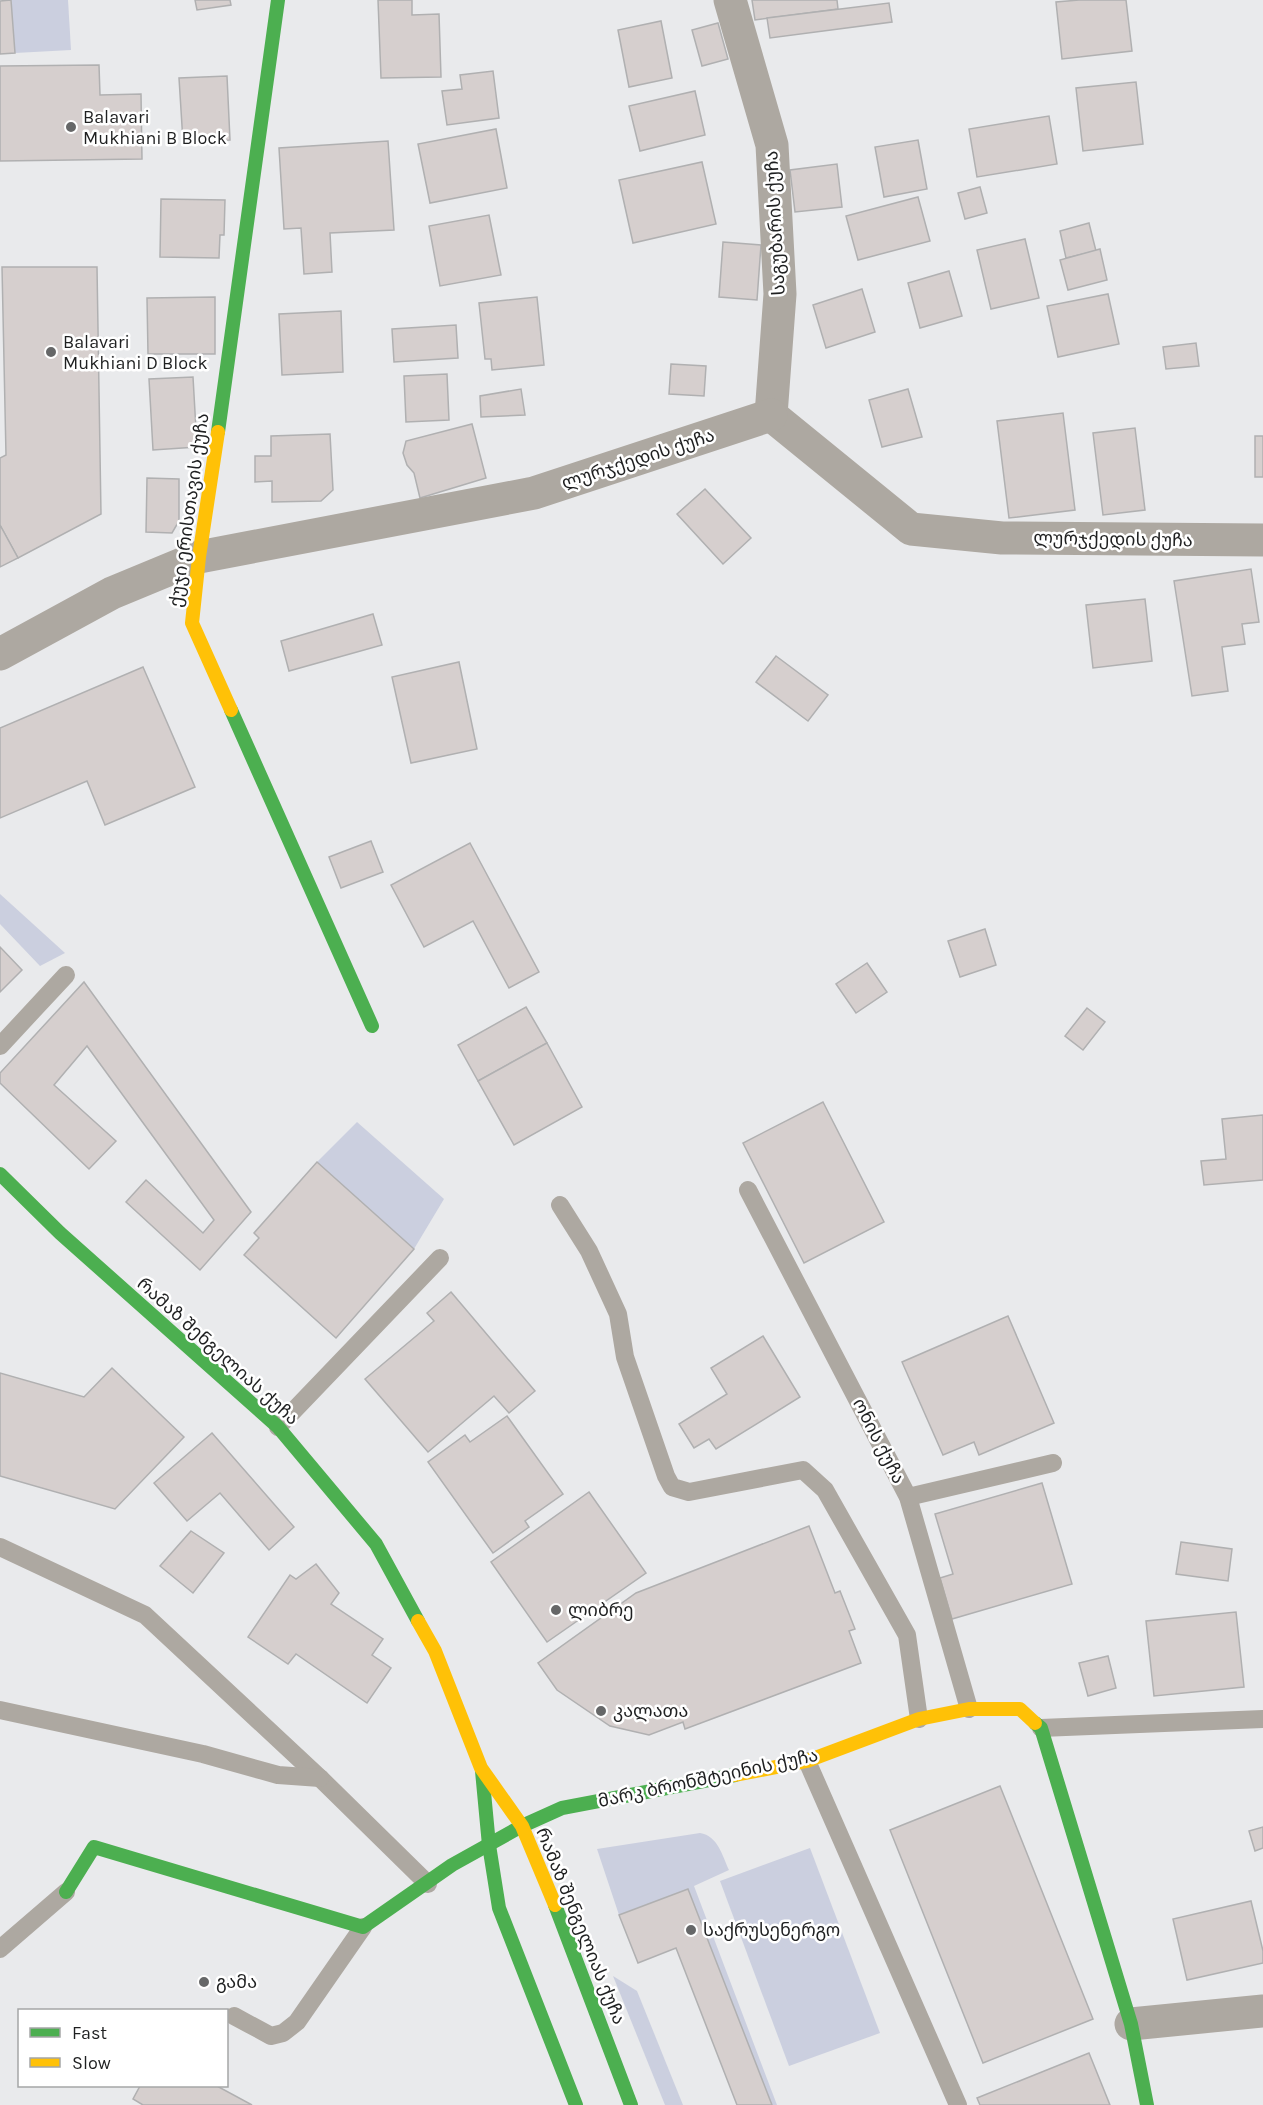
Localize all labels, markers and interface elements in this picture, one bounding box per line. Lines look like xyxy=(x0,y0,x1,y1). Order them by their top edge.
place label: Balavari Mukhiani B Block xyxy=(83,106,227,149)
marker: Balavari Mukhiani B Block xyxy=(64,120,78,134)
street label: საგუბარის ქუჩა xyxy=(760,150,790,296)
place label: Balavari Mukhiani D Block xyxy=(63,331,208,374)
marker: Balavari Mukhiani D Block xyxy=(44,345,58,359)
street label: ქუჯი ერისთავის ქუჩა xyxy=(164,412,214,608)
street label: ლურჯქედის ქუჩა xyxy=(559,424,717,494)
street label: ლურჯქედის ქუჩა xyxy=(1033,527,1193,551)
street label: რამაზ შენგელიას ქუჩა xyxy=(133,1273,303,1429)
street label: ონის ქუჩა xyxy=(848,1395,910,1487)
place label: ლიბრე xyxy=(568,1599,634,1621)
marker: ლიბრე xyxy=(549,1603,563,1617)
place label: კალათა xyxy=(613,1700,688,1722)
marker: კალათა xyxy=(594,1704,608,1718)
street label: მარკ ბრონშტეინის ქუჩა xyxy=(596,1744,820,1812)
street label: რამაზ შენგელიას ქუჩა xyxy=(531,1824,631,2028)
place label: საქრუსენერგო xyxy=(703,1919,840,1941)
marker: საქრუსენერგო xyxy=(684,1923,698,1937)
place label: გამა xyxy=(216,1971,257,1993)
marker: გამა xyxy=(197,1975,211,1989)
legend xyxy=(18,2009,228,2087)
text: Fast xyxy=(72,2022,107,2044)
text: Slow xyxy=(72,2052,111,2074)

